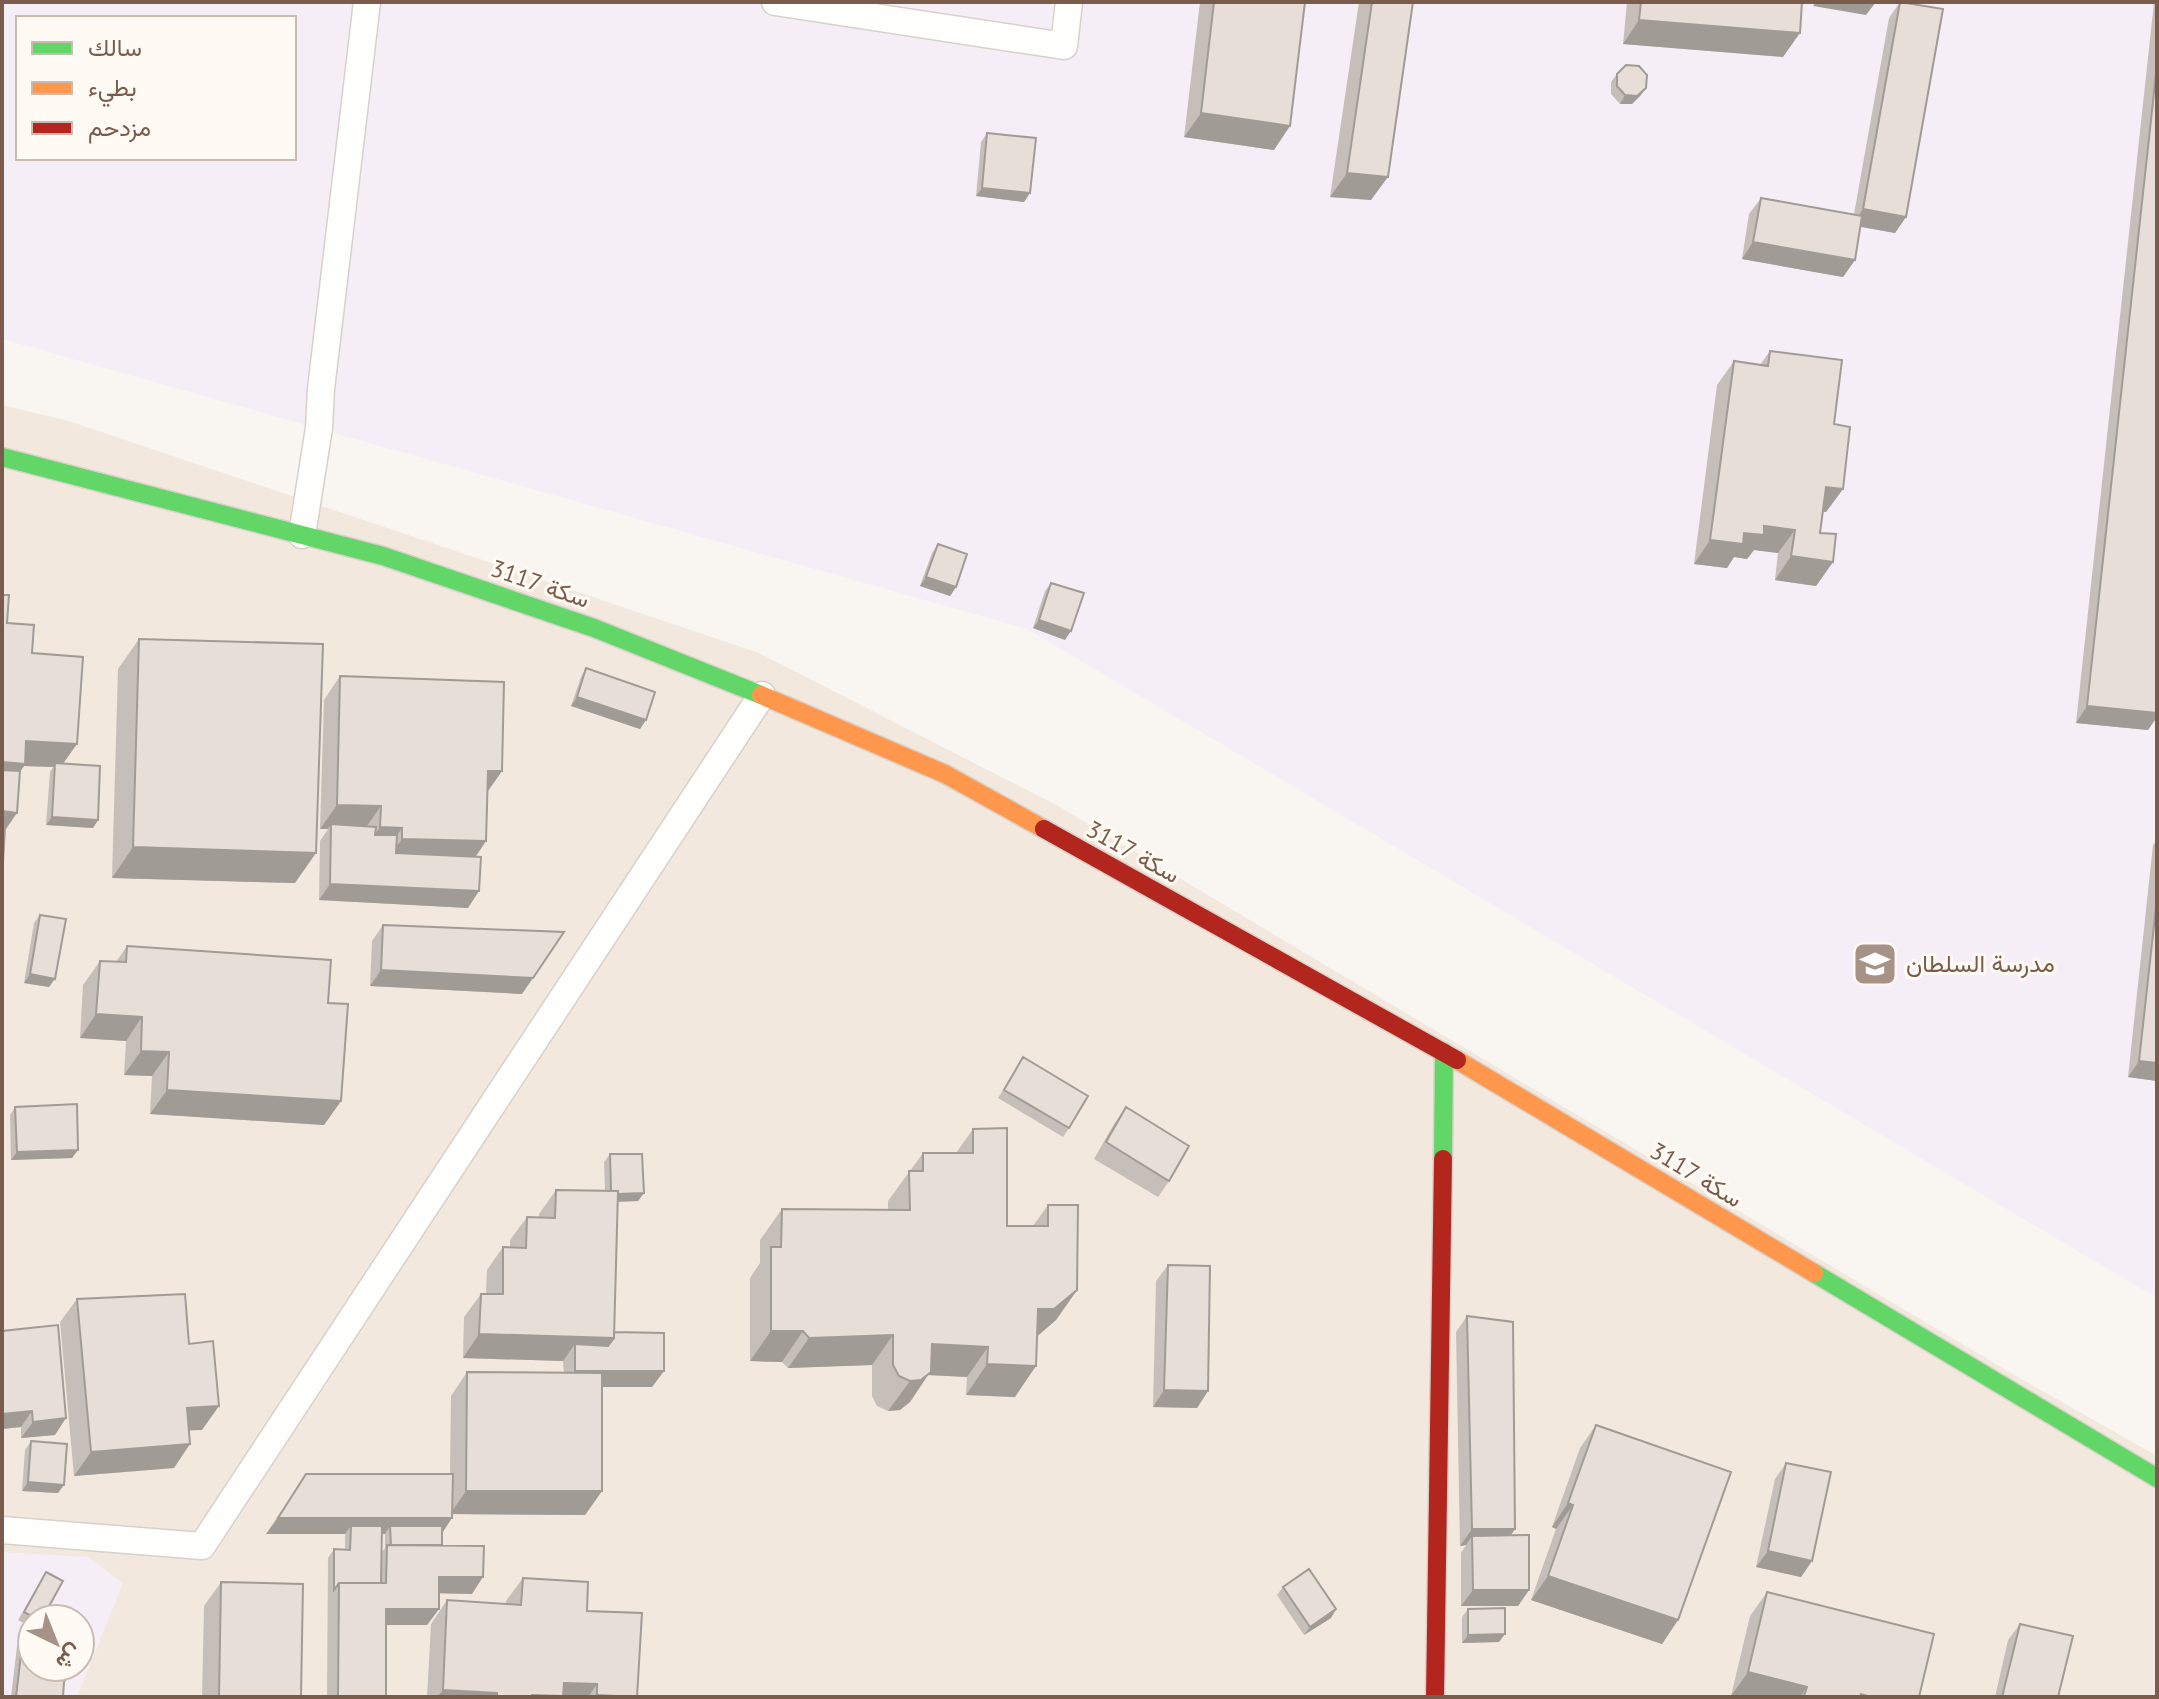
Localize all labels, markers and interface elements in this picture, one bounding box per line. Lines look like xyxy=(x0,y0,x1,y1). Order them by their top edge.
legend xyxy=(16,16,296,160)
text: سالك xyxy=(88,32,142,63)
text: بطيء xyxy=(88,72,137,107)
text: مزدحم xyxy=(88,112,151,144)
street label: سكة 3117 xyxy=(487,552,594,615)
street label: سكة 3117 xyxy=(1081,813,1186,890)
school or university icon: مدرسة السلطان xyxy=(1851,940,1899,988)
place label: مدرسة السلطان xyxy=(1906,948,2055,979)
street label: سكة 3117 xyxy=(1644,1135,1748,1214)
north arrow xyxy=(16,1603,96,1683)
text: ش xyxy=(50,1638,89,1677)

